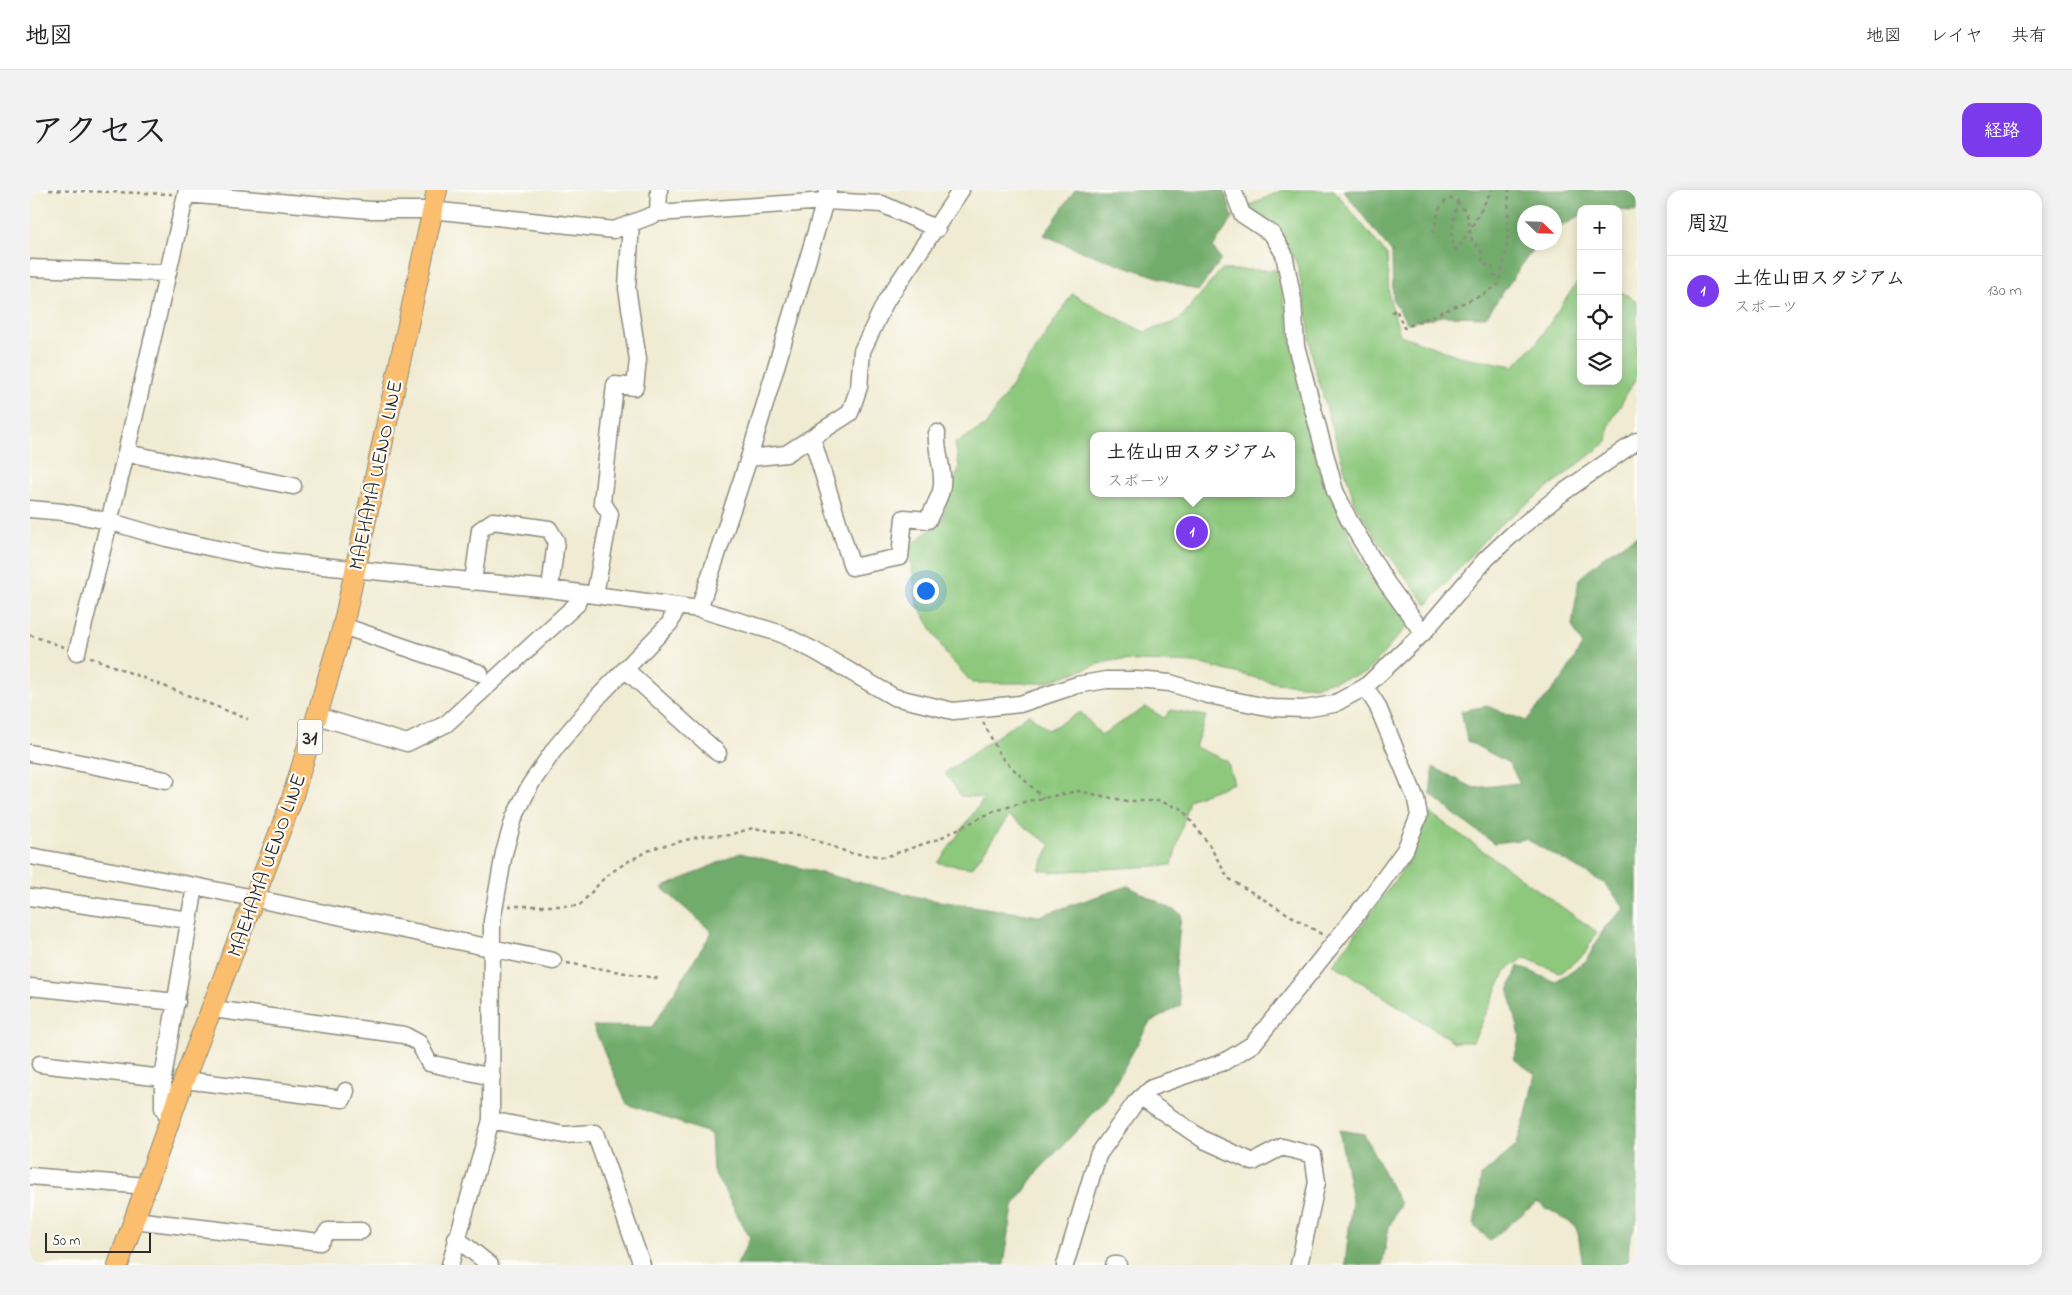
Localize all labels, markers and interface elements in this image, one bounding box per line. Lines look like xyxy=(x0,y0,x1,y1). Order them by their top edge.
text: 地図 xyxy=(25,20,73,55)
text: 地図 xyxy=(1866,24,1902,50)
text: レイヤ xyxy=(1930,24,1983,50)
text: 共有 xyxy=(2011,24,2047,50)
button: 経路 xyxy=(1962,103,2042,157)
text: アクセス xyxy=(30,108,168,159)
north arrow xyxy=(1517,205,1562,250)
map controls xyxy=(1577,205,1622,385)
button: + xyxy=(1577,205,1622,250)
text: 周辺 xyxy=(1687,210,1729,240)
button: − xyxy=(1577,250,1622,295)
text: 土佐山田スタジアム xyxy=(1734,266,1905,293)
text: 1 xyxy=(1700,279,1706,303)
text: 130 m xyxy=(1987,279,2022,303)
button: locate xyxy=(1577,295,1622,340)
text: スポーツ xyxy=(1734,296,1798,320)
button: layers xyxy=(1577,340,1622,385)
street label: MAEHAMA UENO LINE xyxy=(342,378,412,573)
popup xyxy=(1090,432,1295,497)
text: 土佐山田スタジアム xyxy=(1107,440,1278,467)
text: スポーツ xyxy=(1107,470,1171,494)
pin: 1 xyxy=(1176,513,1208,551)
your location xyxy=(913,578,939,604)
road number: 31 xyxy=(298,720,322,754)
street label: MAEHAMA UENO LINE xyxy=(221,770,315,962)
scale bar xyxy=(45,1230,151,1253)
text: 50 m xyxy=(52,1231,80,1252)

